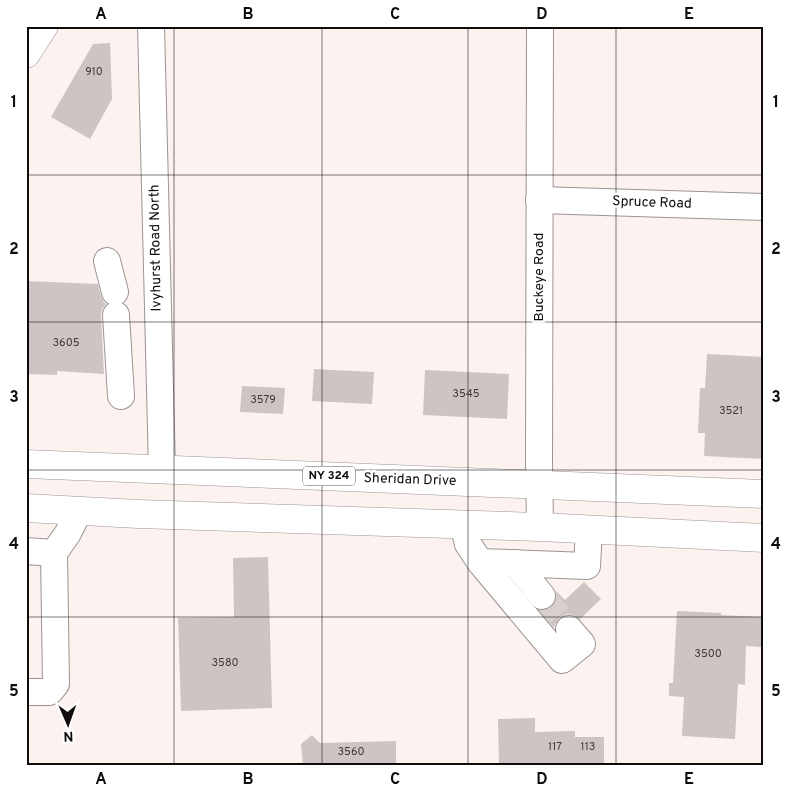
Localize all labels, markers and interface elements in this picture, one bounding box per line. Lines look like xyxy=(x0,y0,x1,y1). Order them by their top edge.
text: A xyxy=(95,5,107,25)
text: B xyxy=(242,5,254,25)
text: C xyxy=(390,5,400,25)
text: D xyxy=(536,5,548,25)
text: E xyxy=(684,5,694,25)
house number: 910 xyxy=(85,65,103,79)
text: 1 xyxy=(11,93,17,113)
text: 1 xyxy=(773,93,779,113)
street label: Ivyhurst Road North xyxy=(146,184,166,312)
street label: Spruce Road xyxy=(612,193,692,213)
street label: Buckeye Road xyxy=(531,233,548,321)
text: 2 xyxy=(9,240,19,260)
text: 2 xyxy=(771,240,781,260)
house number: 3605 xyxy=(52,336,80,350)
house number: 3545 xyxy=(452,387,480,401)
text: 3 xyxy=(9,388,19,408)
text: 3 xyxy=(771,388,781,408)
house number: 3579 xyxy=(250,393,276,407)
house number: 3521 xyxy=(719,404,743,418)
road number: NY 324 xyxy=(303,466,355,486)
street label: Sheridan Drive xyxy=(363,470,457,490)
text: 4 xyxy=(9,535,19,555)
text: 4 xyxy=(771,535,781,555)
house number: 3500 xyxy=(694,647,722,661)
house number: 3580 xyxy=(211,656,239,670)
text: 5 xyxy=(9,682,19,702)
text: 5 xyxy=(771,682,781,702)
north arrow xyxy=(42,700,92,750)
text: N xyxy=(63,727,74,744)
house number: 117 xyxy=(548,740,562,754)
house number: 113 xyxy=(581,740,595,754)
house number: 3560 xyxy=(337,745,365,759)
text: A xyxy=(95,770,107,790)
text: B xyxy=(242,770,254,790)
text: C xyxy=(390,770,400,790)
text: D xyxy=(536,770,548,790)
text: E xyxy=(684,770,694,790)

